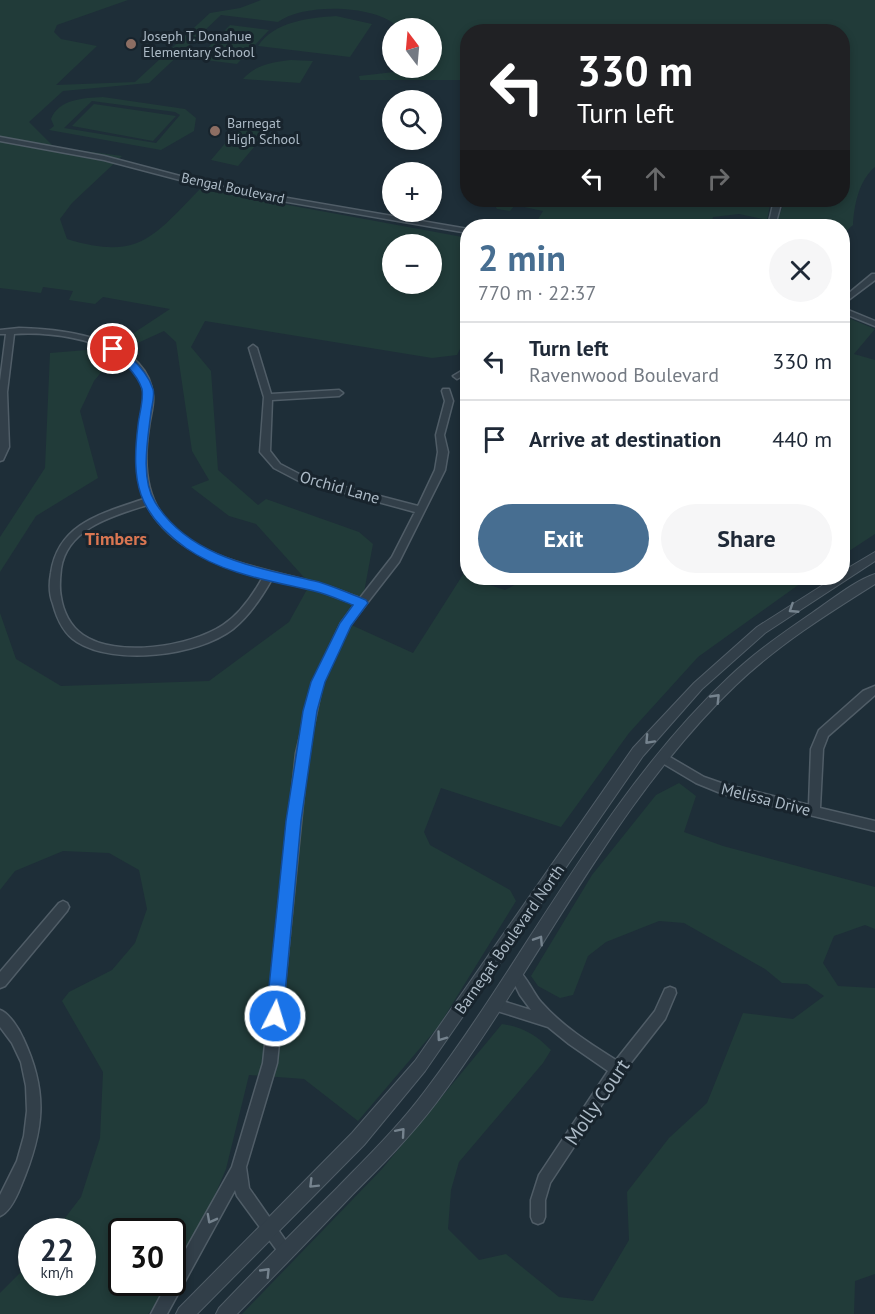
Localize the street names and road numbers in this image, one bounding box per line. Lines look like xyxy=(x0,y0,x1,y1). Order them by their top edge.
street label: Bengal Boulevard xyxy=(180,168,286,208)
street label: Orchid Lane xyxy=(298,466,382,508)
street label: Melissa Drive xyxy=(719,778,813,820)
street label: Barnegat Boulevard North xyxy=(450,860,568,1018)
street label: Molly Court xyxy=(559,1054,635,1150)

